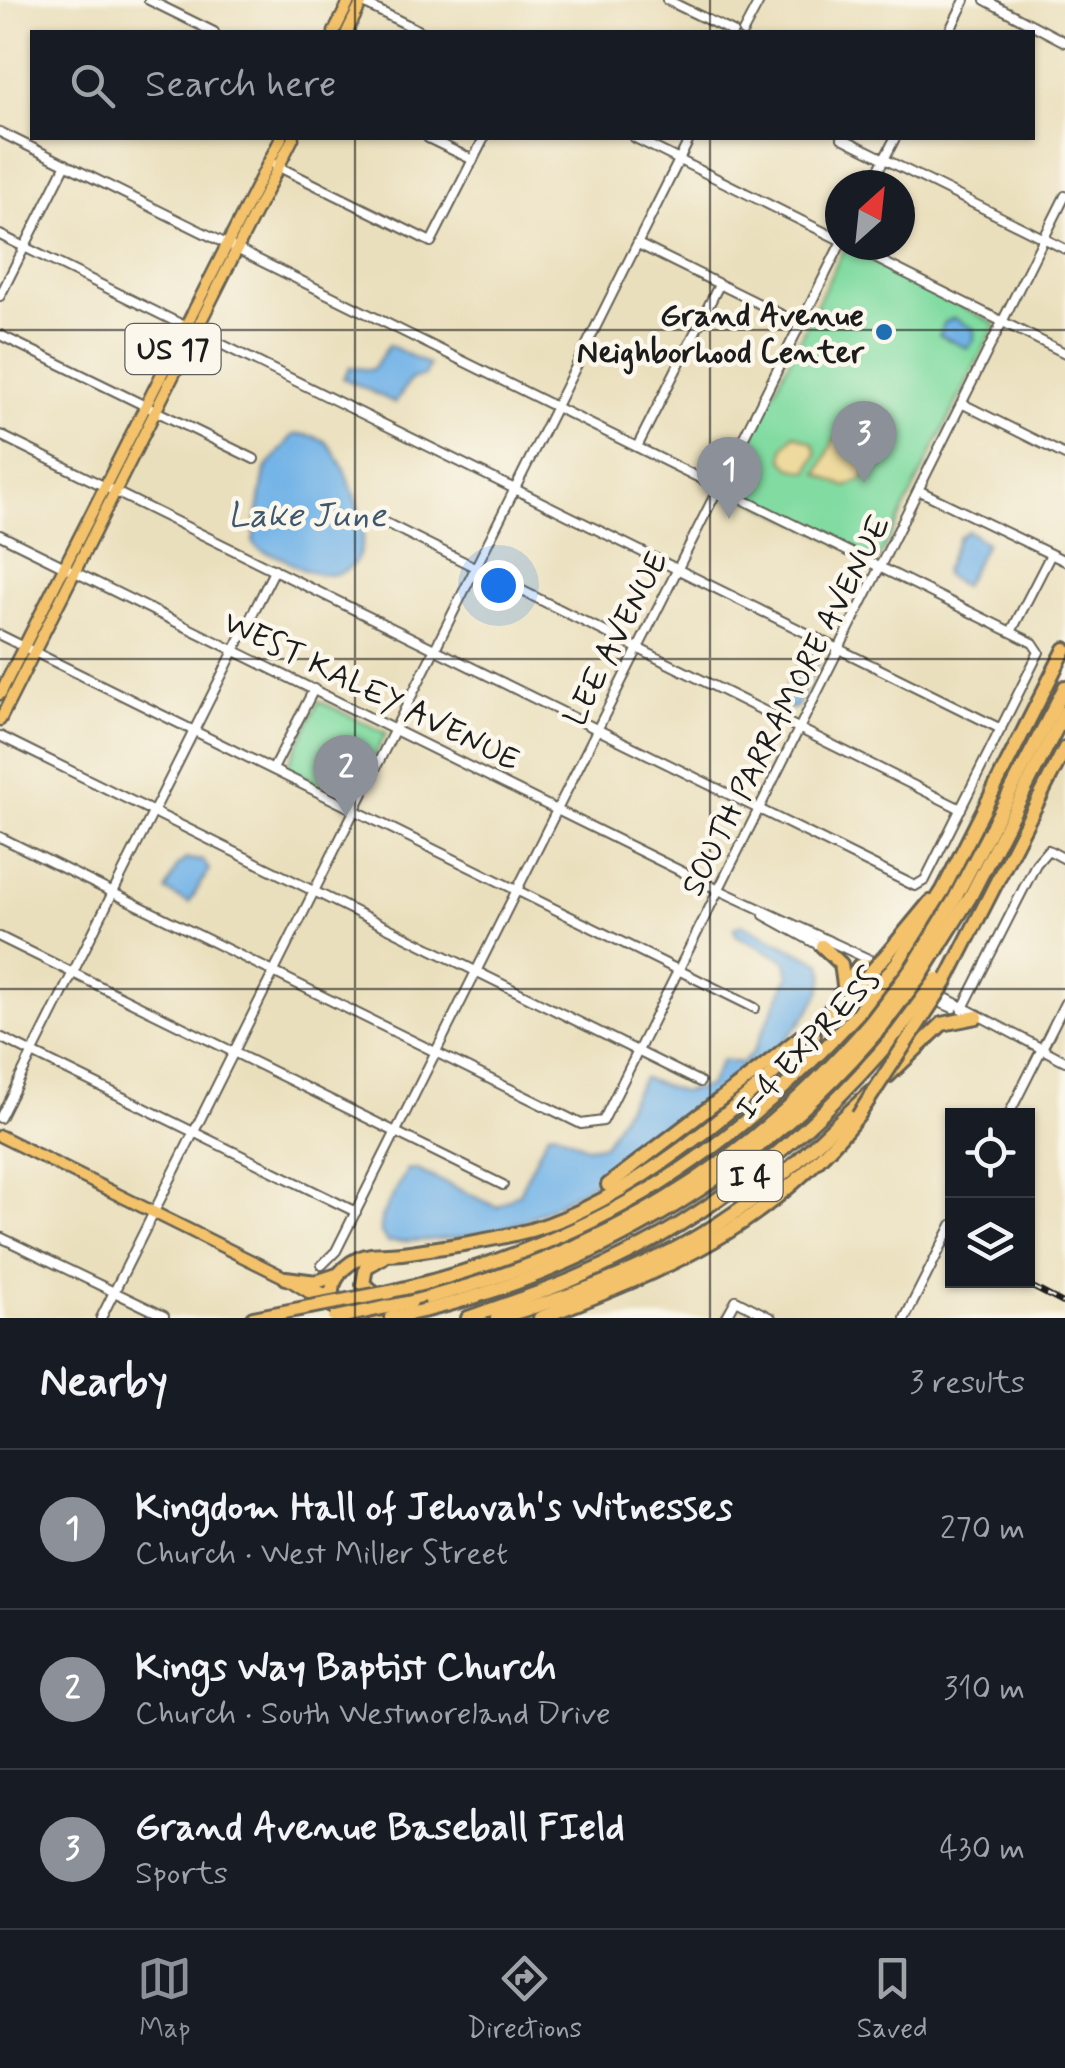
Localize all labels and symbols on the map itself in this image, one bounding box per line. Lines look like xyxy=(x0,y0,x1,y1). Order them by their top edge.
north arrow xyxy=(825,170,915,260)
place label: Grand Avenue Neighborhood Center xyxy=(577,295,865,375)
marker: Grand Avenue Neighborhood Center xyxy=(873,321,895,343)
road number: US 17 xyxy=(126,324,220,374)
pin: 3 xyxy=(832,400,896,483)
pin: 1 xyxy=(696,436,762,519)
water label: Lake June xyxy=(228,493,387,539)
street label: SOUTH PARRAMORE AVENUE xyxy=(672,508,901,904)
street label: LEE AVENUE xyxy=(555,544,679,733)
your location xyxy=(473,560,524,611)
street label: WEST KALEY AVENUE xyxy=(216,602,526,782)
pin: 2 xyxy=(314,734,378,817)
street label: I-4 EXPRESS xyxy=(727,959,890,1130)
road number: I 4 xyxy=(718,1151,782,1201)

